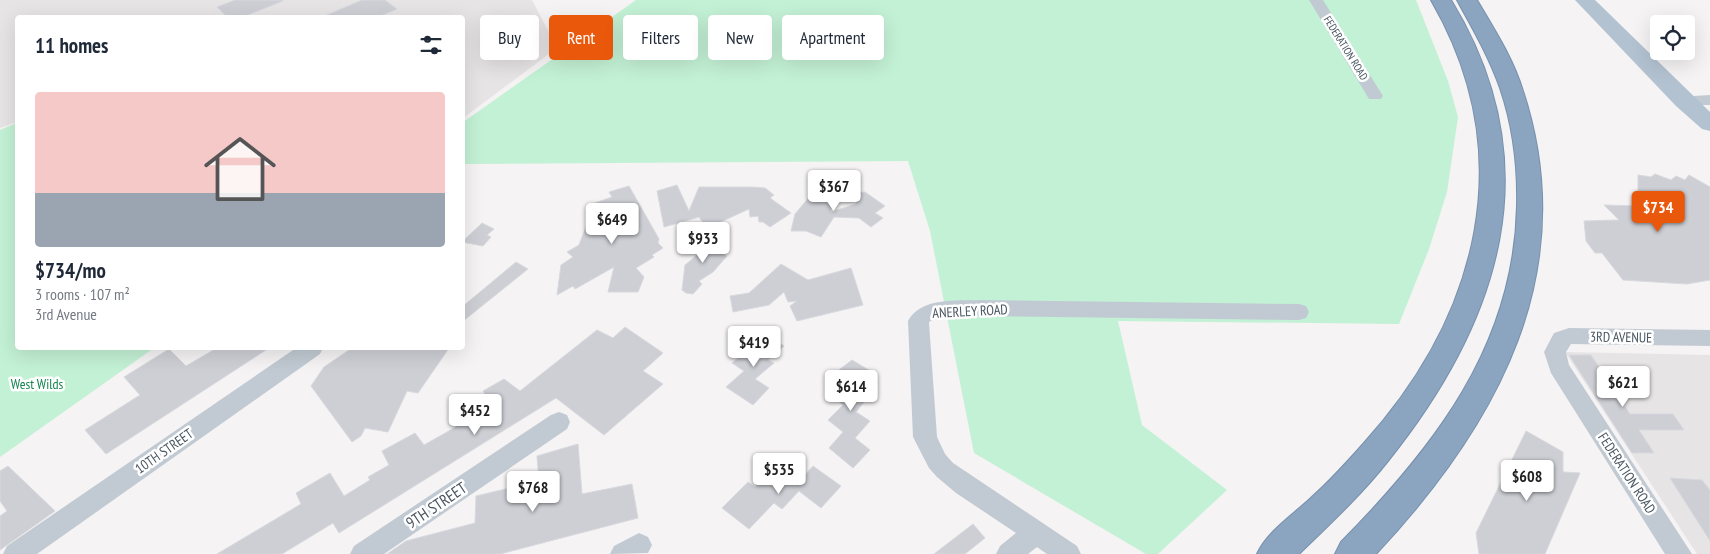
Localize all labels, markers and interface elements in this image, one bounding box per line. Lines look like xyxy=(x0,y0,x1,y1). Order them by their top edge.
street label: FEDERATION ROAD xyxy=(1321,13,1371,83)
chip: Buy xyxy=(480,15,539,60)
chip: Rent xyxy=(549,15,613,60)
chip: Filters xyxy=(623,15,698,60)
chip: New xyxy=(708,15,772,60)
chip: Apartment xyxy=(782,15,884,60)
map controls xyxy=(1650,15,1695,60)
button: locate xyxy=(1650,15,1695,60)
icon: filters xyxy=(417,31,445,59)
text: 11 homes xyxy=(35,32,108,59)
icon: home xyxy=(195,124,285,214)
pin: $367 xyxy=(804,170,864,212)
text: $367 xyxy=(819,176,849,196)
pin: $734 xyxy=(1628,190,1688,233)
text: $734 xyxy=(1643,197,1673,217)
pin: $649 xyxy=(582,202,642,245)
text: $649 xyxy=(597,209,627,229)
pin: $933 xyxy=(673,222,733,264)
text: $933 xyxy=(688,228,718,248)
text: $734/mo xyxy=(35,257,106,284)
text: 3 rooms · 107 m² xyxy=(35,284,130,304)
street label: ANERLEY ROAD xyxy=(932,300,1008,322)
text: 3rd Avenue xyxy=(35,304,97,324)
pin: $419 xyxy=(724,326,784,368)
street label: 3RD AVENUE xyxy=(1590,327,1652,347)
text: $419 xyxy=(739,332,769,352)
pin: $621 xyxy=(1593,366,1653,408)
pin: $614 xyxy=(821,370,881,412)
text: $621 xyxy=(1608,372,1638,392)
park label: West Wilds xyxy=(11,375,64,393)
text: $614 xyxy=(836,376,866,396)
pin: $452 xyxy=(445,394,505,436)
text: $452 xyxy=(460,400,490,420)
street label: 10TH STREET xyxy=(132,424,197,477)
street label: FEDERATION ROAD xyxy=(1594,429,1660,517)
pin: $535 xyxy=(749,452,809,495)
text: $535 xyxy=(764,459,794,479)
pin: $608 xyxy=(1497,460,1557,502)
text: $608 xyxy=(1512,466,1542,486)
pin: $768 xyxy=(503,470,563,513)
street label: 9TH STREET xyxy=(402,477,470,533)
text: $768 xyxy=(518,477,548,497)

